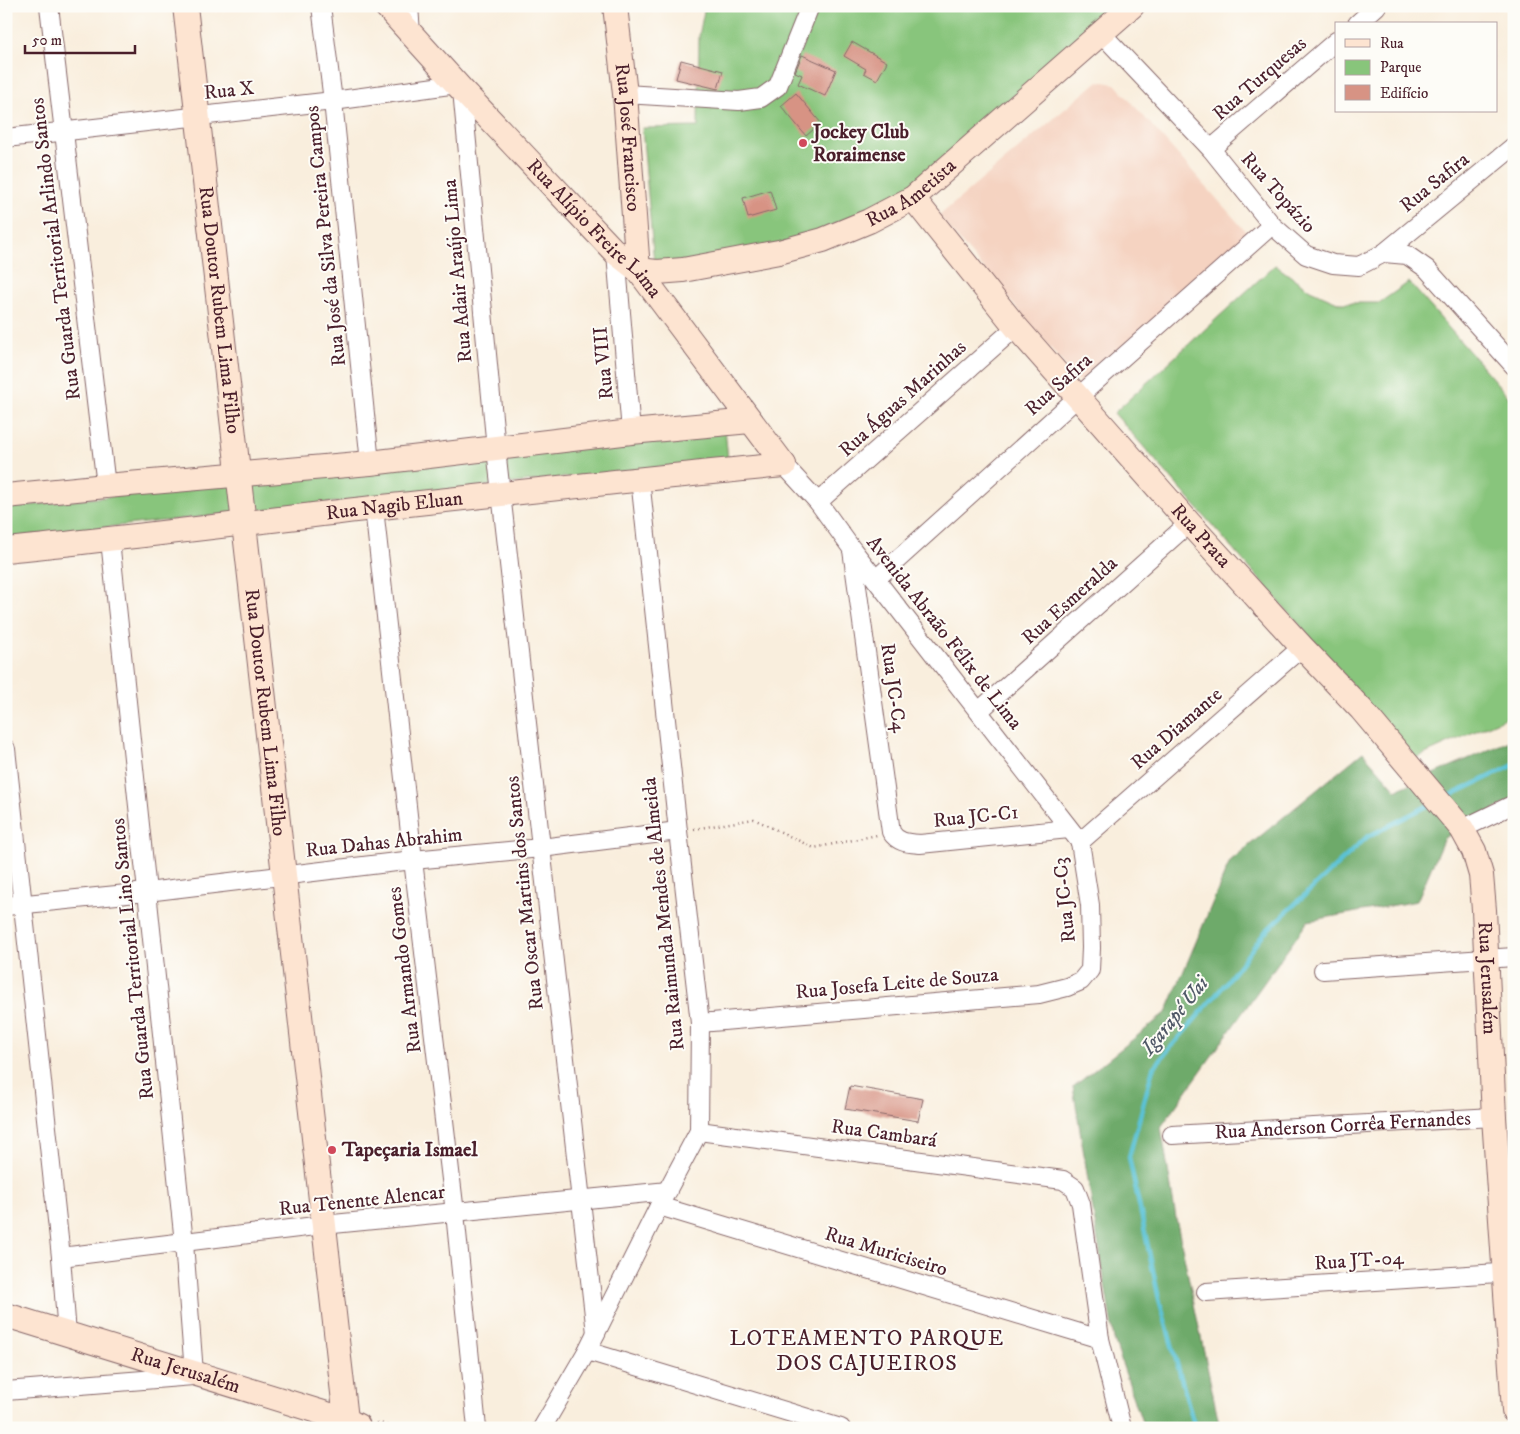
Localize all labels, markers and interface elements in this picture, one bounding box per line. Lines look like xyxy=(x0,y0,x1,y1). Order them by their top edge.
scale bar xyxy=(25,22,135,54)
legend xyxy=(1335,22,1498,112)
text: 50 m xyxy=(32,31,62,50)
street label: Rua Turquesas xyxy=(1208,31,1312,127)
text: Rua xyxy=(1380,34,1404,53)
text: Parque xyxy=(1380,58,1421,77)
street label: Rua José Francisco xyxy=(609,62,646,212)
street label: Rua X xyxy=(203,76,256,106)
text: Edifício xyxy=(1380,84,1428,103)
street label: Rua Guarda Territorial Arlindo Santos xyxy=(25,96,87,402)
street label: Rua José da Silva Pereira Campos xyxy=(300,104,352,368)
place label: Jockey Club Roraimense xyxy=(811,120,910,168)
marker: Jockey Club Roraimense xyxy=(797,137,809,149)
street label: Rua Topázio xyxy=(1235,147,1321,239)
street label: Rua Safira xyxy=(1395,147,1475,219)
street label: Rua Ametista xyxy=(862,153,962,233)
street label: Rua Alípio Freire Lima xyxy=(521,154,667,303)
street label: Rua Adair Araújo Lima xyxy=(437,178,478,364)
street label: Rua Doutor Rubem Lima Filho xyxy=(193,185,246,435)
street label: Rua VIII xyxy=(588,325,620,401)
street label: Rua Águas Marinhas xyxy=(833,334,972,463)
street label: Rua Safira xyxy=(1020,348,1098,422)
street label: Rua Nagib Eluan xyxy=(325,486,465,526)
street label: Rua Prata xyxy=(1165,499,1237,574)
street label: Avenida Abraão Félix de Lima xyxy=(861,531,1028,735)
street label: Rua Esmeralda xyxy=(1017,551,1123,651)
street label: Rua Doutor Rubem Lima Filho xyxy=(239,587,292,837)
street label: Rua JC-C4 xyxy=(874,642,912,735)
street label: Rua Diamante xyxy=(1126,683,1228,775)
street label: Rua Oscar Martins dos Santos xyxy=(500,774,550,1011)
street label: Rua Raimunda Mendes de Almeida xyxy=(637,776,691,1052)
street label: Rua JC-C1 xyxy=(932,800,1020,834)
street label: Rua Guarda Territorial Lino Santos xyxy=(106,817,160,1101)
street label: Rua Dahas Abrahim xyxy=(304,822,464,864)
street label: Rua JC-C3 xyxy=(1048,856,1082,944)
street label: Rua Armando Gomes xyxy=(382,885,428,1055)
street label: Rua Jerusalém xyxy=(1472,921,1503,1035)
street label: Rua Josefa Leite de Souza xyxy=(795,963,1000,1005)
water label: Igarapé Uai xyxy=(1134,970,1215,1062)
street label: Rua Anderson Corrêa Fernandes xyxy=(1214,1106,1472,1145)
street label: Rua Cambará xyxy=(830,1114,939,1154)
place label: Tapeçaria Ismael xyxy=(341,1138,478,1163)
marker: Tapeçaria Ismael xyxy=(326,1144,338,1156)
street label: Rua Tenente Alencar xyxy=(278,1180,447,1222)
street label: Rua Muriciseiro xyxy=(822,1221,950,1283)
street label: Rua JT-04 xyxy=(1314,1245,1405,1277)
district label: LOTEAMENTO PARQUE DOS CAJUEIROS xyxy=(730,1325,1004,1377)
street label: Rua Jerusalém xyxy=(128,1342,243,1399)

